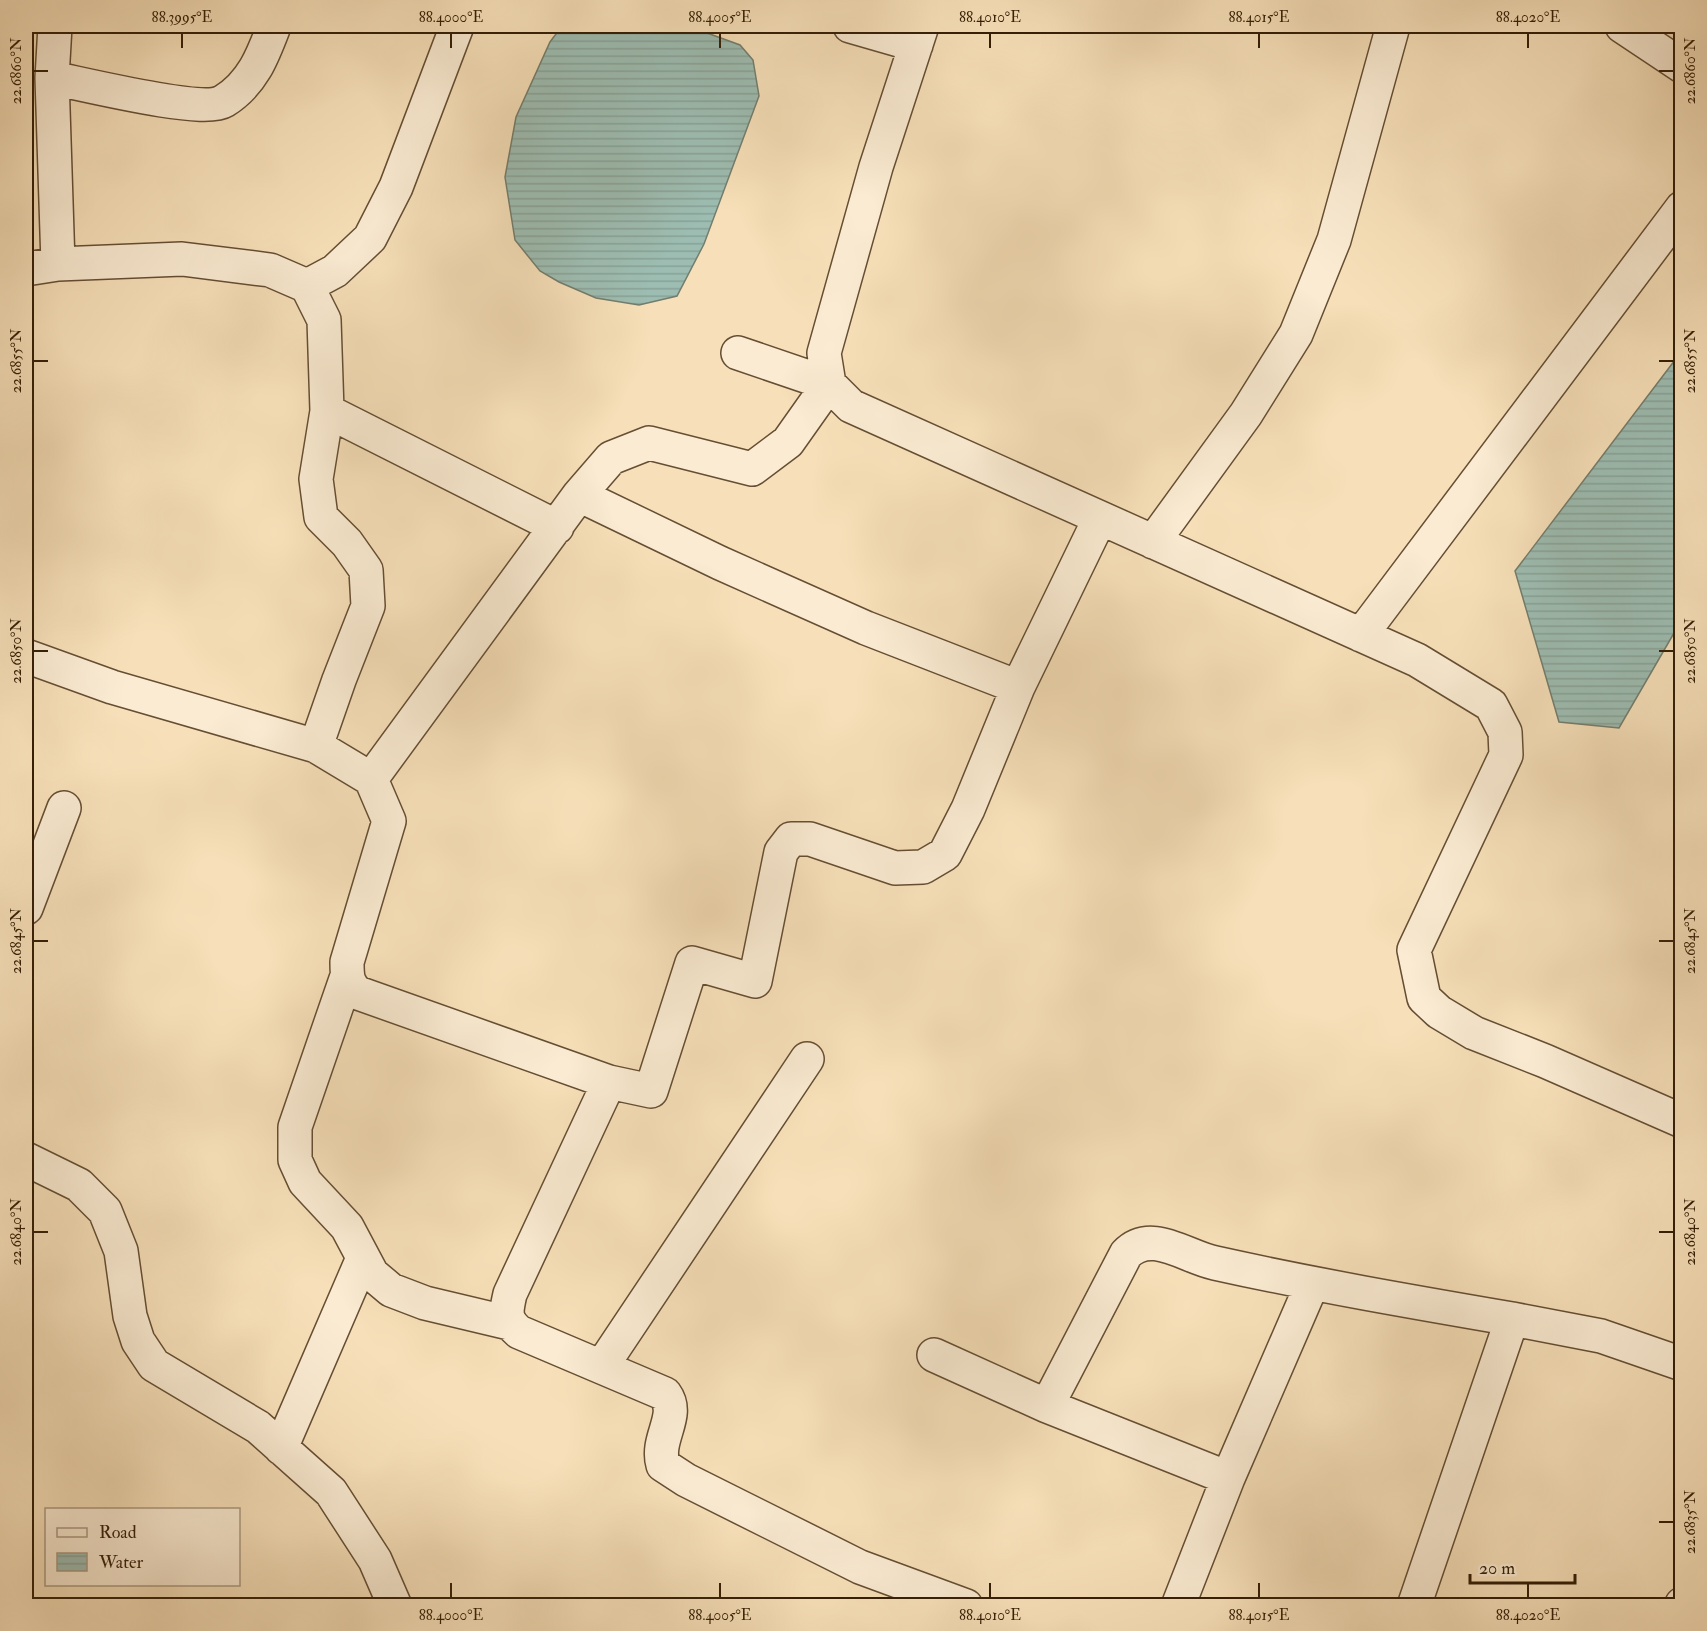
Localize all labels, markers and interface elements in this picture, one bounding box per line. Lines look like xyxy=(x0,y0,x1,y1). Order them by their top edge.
text: 88.3995°E xyxy=(152,8,213,27)
text: 88.4000°E xyxy=(419,8,483,27)
text: 88.4005°E xyxy=(688,8,752,27)
text: 88.4010°E xyxy=(959,8,1021,27)
text: 88.4015°E xyxy=(1229,8,1290,27)
text: 88.4020°E xyxy=(1496,8,1560,27)
text: 22.6860°N xyxy=(7,37,26,104)
text: 22.6860°N xyxy=(1681,37,1700,104)
text: 22.6855°N xyxy=(7,328,26,393)
text: 22.6855°N xyxy=(1681,328,1700,393)
text: 22.6850°N xyxy=(7,618,26,684)
text: 22.6850°N xyxy=(1681,618,1700,684)
text: 22.6845°N xyxy=(7,907,26,974)
text: 22.6845°N xyxy=(1681,907,1700,974)
text: 22.6840°N xyxy=(7,1198,26,1266)
text: 22.6840°N xyxy=(1681,1198,1700,1266)
text: 22.6835°N xyxy=(1681,1490,1700,1554)
legend xyxy=(45,1508,240,1586)
text: Road xyxy=(99,1521,137,1544)
scale bar xyxy=(1470,1547,1575,1585)
text: Water xyxy=(98,1551,143,1574)
text: 20 m xyxy=(1479,1557,1515,1580)
text: 88.4000°E xyxy=(419,1606,483,1625)
text: 88.4005°E xyxy=(688,1606,752,1625)
text: 88.4010°E xyxy=(959,1606,1021,1625)
text: 88.4015°E xyxy=(1229,1606,1290,1625)
text: 88.4020°E xyxy=(1496,1606,1560,1625)

